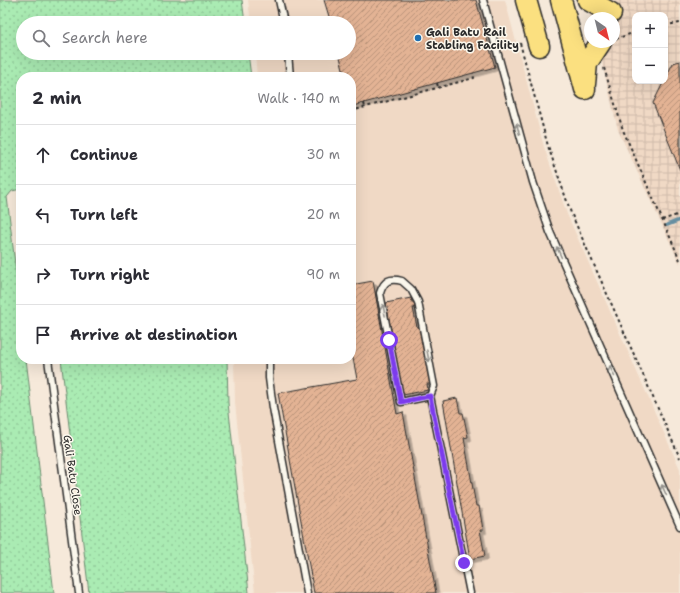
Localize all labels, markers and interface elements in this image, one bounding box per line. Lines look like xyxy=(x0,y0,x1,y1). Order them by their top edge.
north arrow xyxy=(584,12,620,48)
map controls xyxy=(632,12,668,84)
button: + xyxy=(632,12,668,48)
search box xyxy=(16,16,356,60)
place label: Gali Batu Rail Stabling Facility xyxy=(426,25,519,53)
icon: search xyxy=(30,27,52,49)
text: Search here xyxy=(62,28,148,48)
marker: Gali Batu Rail Stabling Facility xyxy=(413,33,423,43)
button: − xyxy=(632,48,668,84)
text: 2 min xyxy=(32,87,82,109)
text: Walk · 140 m xyxy=(257,90,340,107)
one-way arrow xyxy=(514,123,522,136)
icon: ahead xyxy=(32,144,54,166)
text: Continue xyxy=(70,145,138,165)
text: 30 m xyxy=(306,146,340,163)
icon: left xyxy=(32,204,54,226)
text: Turn left xyxy=(70,205,138,225)
text: 20 m xyxy=(307,206,340,223)
one-way arrow xyxy=(555,247,562,259)
icon: right xyxy=(32,264,54,286)
text: Turn right xyxy=(70,265,150,285)
text: 90 m xyxy=(306,266,340,283)
one-way arrow xyxy=(379,304,387,317)
icon: arrive xyxy=(32,324,54,346)
text: Arrive at destination xyxy=(70,325,238,345)
route start xyxy=(380,331,398,349)
one-way arrow xyxy=(425,350,433,363)
one-way arrow xyxy=(608,366,615,378)
street label: Gali Batu Close xyxy=(59,434,86,516)
one-way arrow xyxy=(660,485,667,497)
route end xyxy=(455,554,473,572)

